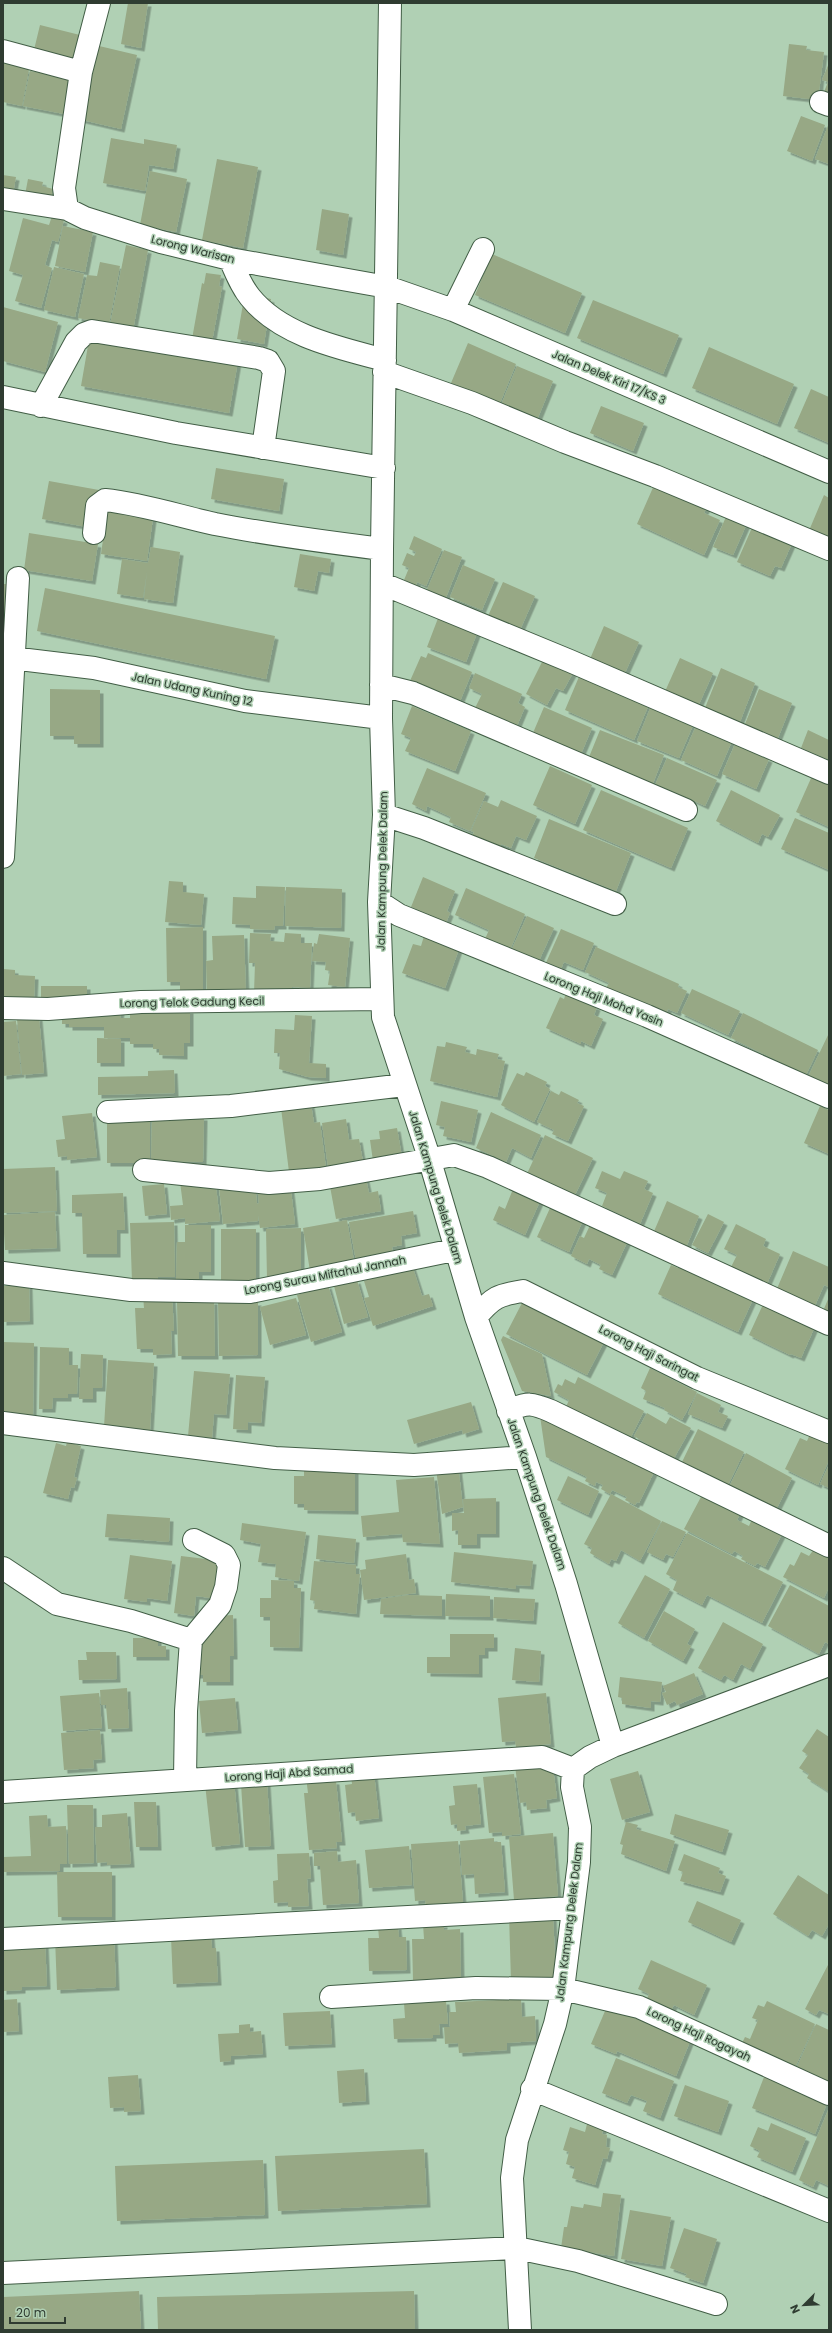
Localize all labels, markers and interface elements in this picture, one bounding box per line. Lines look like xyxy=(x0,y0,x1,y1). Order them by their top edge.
street label: Lorong Warisan xyxy=(150,231,236,267)
street label: Jalan Delek Kiri 17/KS 3 xyxy=(550,346,668,408)
street label: Jalan Udang Kuning 12 xyxy=(130,668,254,710)
street label: Jalan Kampung Delek Dalam xyxy=(373,791,391,951)
street label: Lorong Haji Mohd Yasin xyxy=(542,968,666,1030)
street label: Lorong Telok Gadung Kecil xyxy=(119,993,265,1011)
street label: Jalan Kampung Delek Dalam xyxy=(405,1108,467,1266)
street label: Lorong Surau Miftahul Jannah xyxy=(243,1251,407,1299)
street label: Lorong Haji Saringat xyxy=(596,1321,702,1385)
street label: Jalan Kampung Delek Dalam xyxy=(503,1416,571,1572)
street label: Lorong Haji Abd Samad xyxy=(224,1761,354,1785)
street label: Jalan Kampung Delek Dalam xyxy=(551,1842,587,2002)
street label: Lorong Haji Rogayah xyxy=(644,2003,754,2065)
north arrow xyxy=(784,2285,824,2325)
scale bar xyxy=(10,2299,65,2325)
text: N xyxy=(786,2302,804,2316)
text: 20 m xyxy=(16,2304,46,2321)

